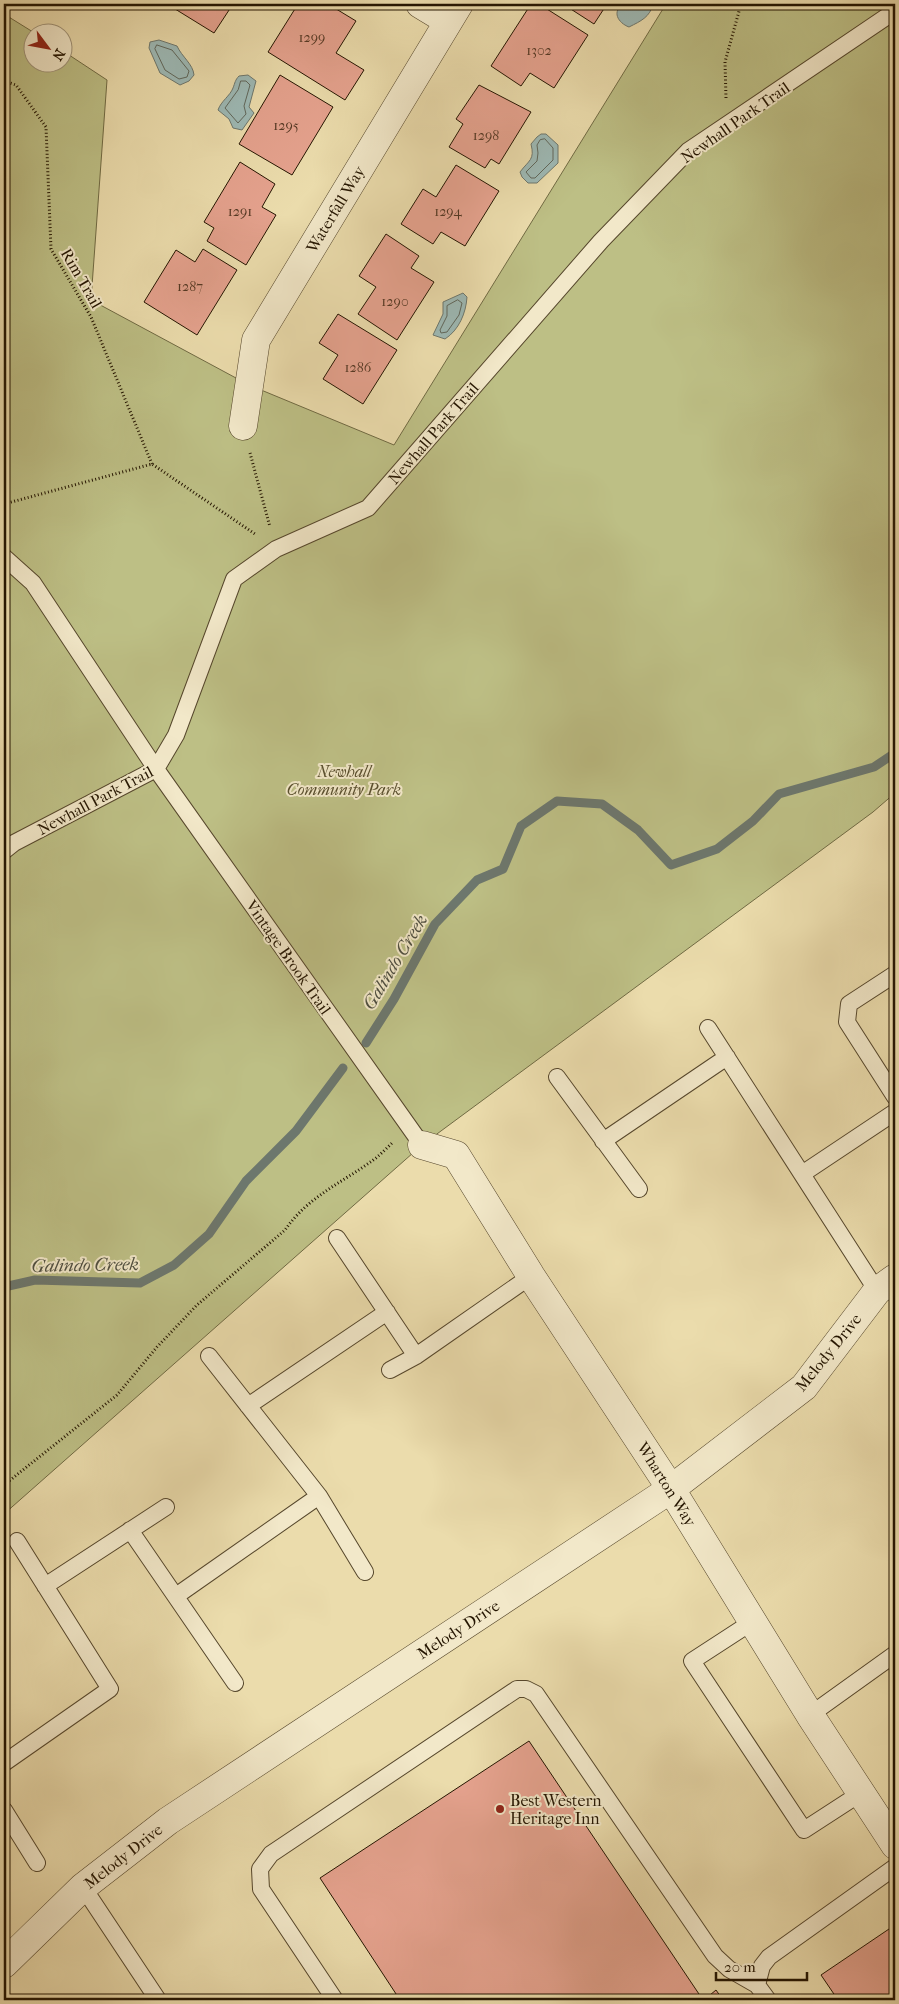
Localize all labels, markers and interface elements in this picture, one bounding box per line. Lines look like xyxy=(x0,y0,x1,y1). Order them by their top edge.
north arrow xyxy=(22,22,72,72)
house number: 1299 xyxy=(299,29,325,46)
house number: 1302 xyxy=(526,42,552,59)
text: N xyxy=(48,46,69,64)
street label: Newhall Park Trail xyxy=(677,77,794,167)
house number: 1295 xyxy=(273,117,299,134)
house number: 1298 xyxy=(473,127,499,144)
street label: Waterfall Way xyxy=(302,162,369,257)
house number: 1291 xyxy=(228,203,252,220)
house number: 1294 xyxy=(434,203,463,220)
street label: Rim Trail xyxy=(57,245,107,312)
house number: 1287 xyxy=(177,278,203,295)
house number: 1290 xyxy=(381,293,409,310)
house number: 1286 xyxy=(345,359,372,376)
street label: Newhall Park Trail xyxy=(384,378,483,488)
street label: Newhall Park Trail xyxy=(34,762,157,839)
park label: Newhall Community Park xyxy=(287,762,401,799)
street label: Vintage Brook Trail xyxy=(241,896,335,1019)
water label: Galindo Creek xyxy=(359,911,432,1014)
water label: Galindo Creek xyxy=(31,1254,139,1277)
street label: Melody Drive xyxy=(791,1310,865,1395)
street label: Wharton Way xyxy=(633,1438,700,1530)
street label: Melody Drive xyxy=(414,1596,503,1663)
place label: Best Western Heritage Inn xyxy=(510,1791,602,1828)
marker: Best Western Heritage Inn xyxy=(494,1803,506,1815)
street label: Melody Drive xyxy=(80,1820,166,1893)
scale bar xyxy=(716,1949,808,1981)
text: 20 m xyxy=(724,1958,756,1976)

